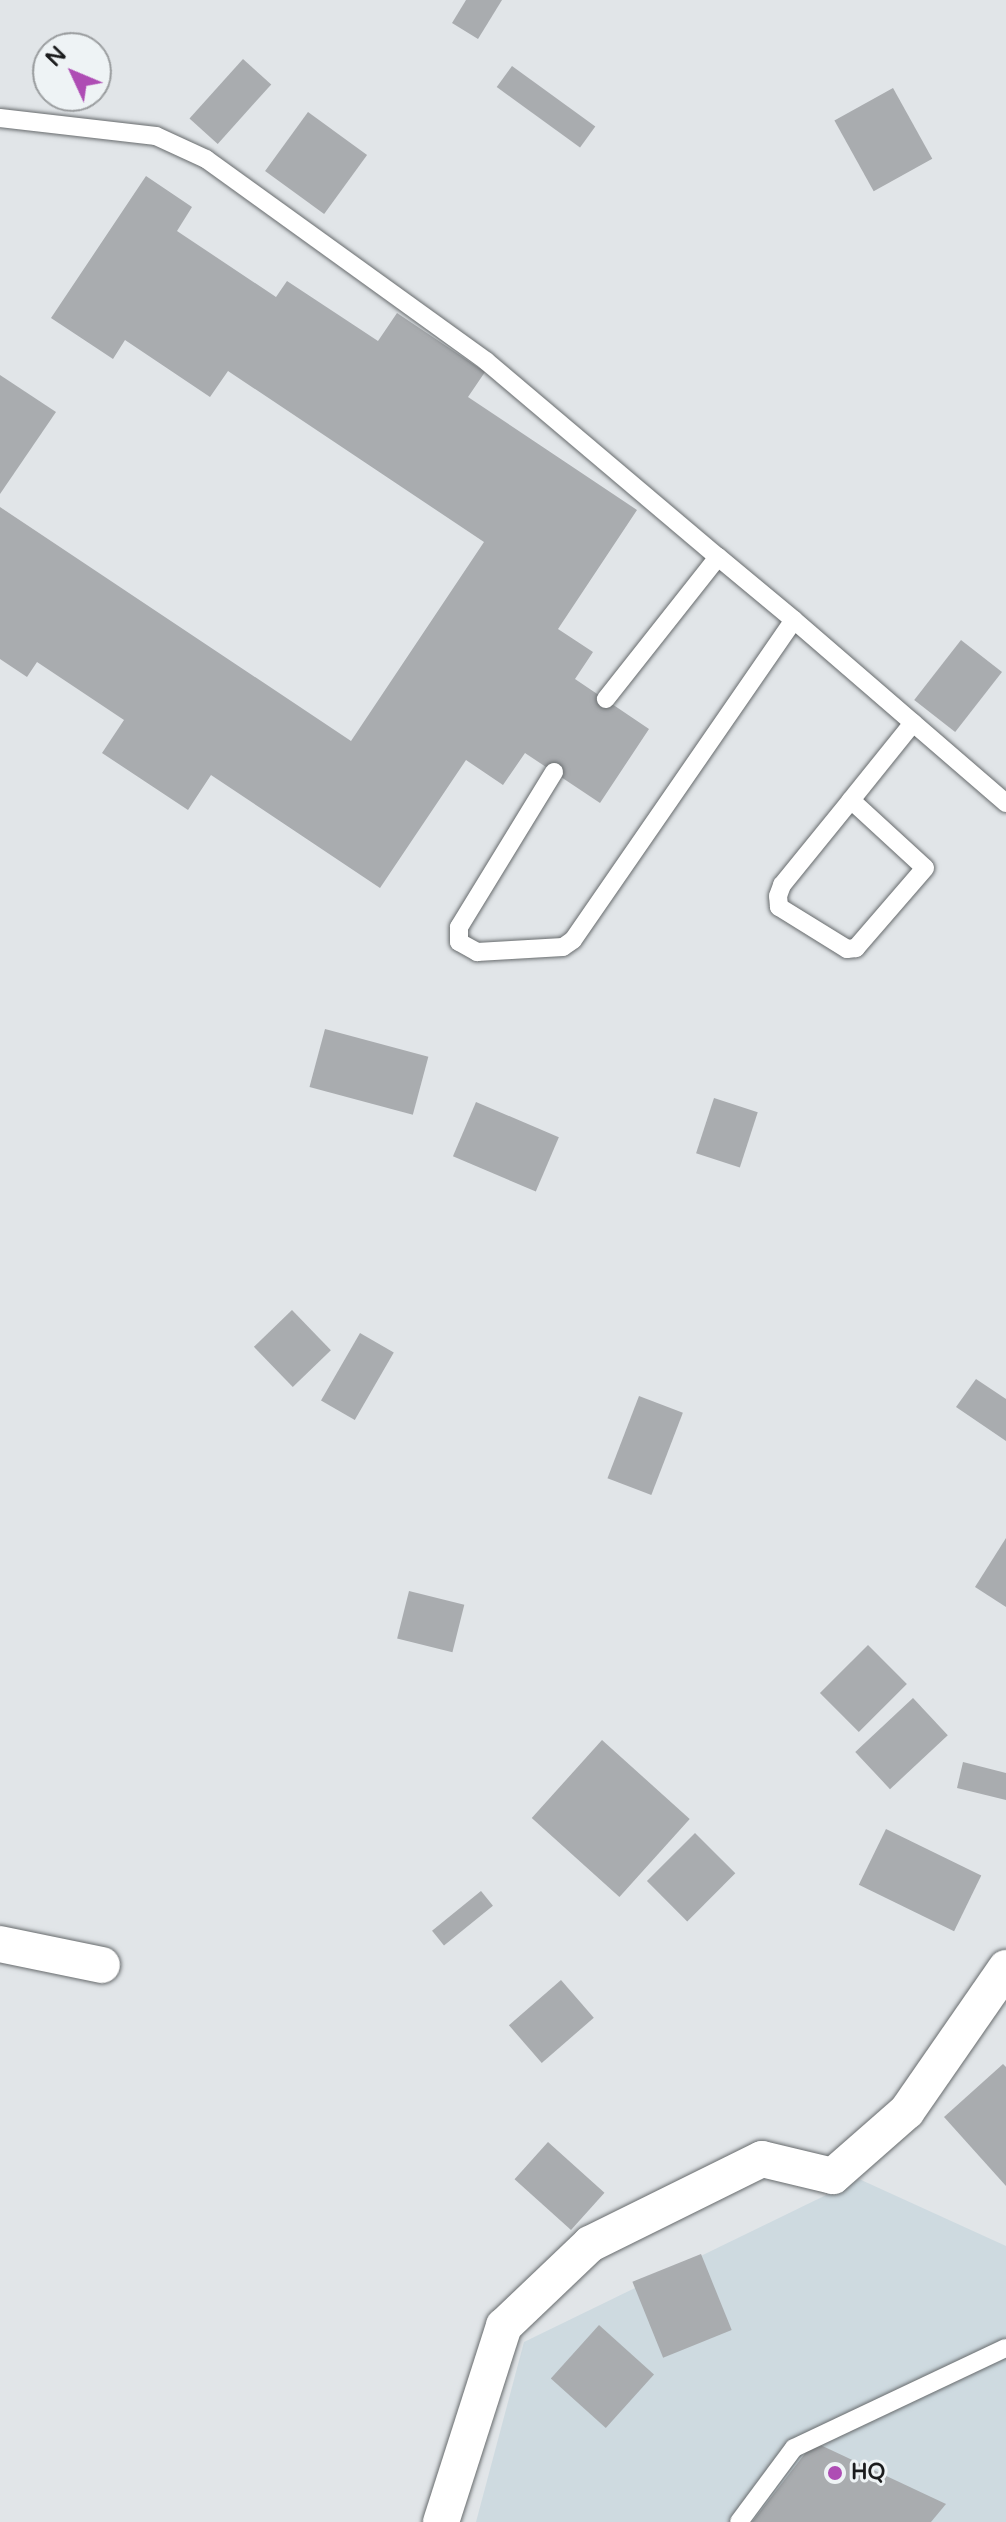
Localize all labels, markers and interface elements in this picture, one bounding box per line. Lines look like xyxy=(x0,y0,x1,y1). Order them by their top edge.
north arrow xyxy=(32,32,112,112)
text: N xyxy=(41,41,72,72)
place label: HQ xyxy=(851,2460,885,2486)
marker: HQ xyxy=(826,2464,844,2482)

